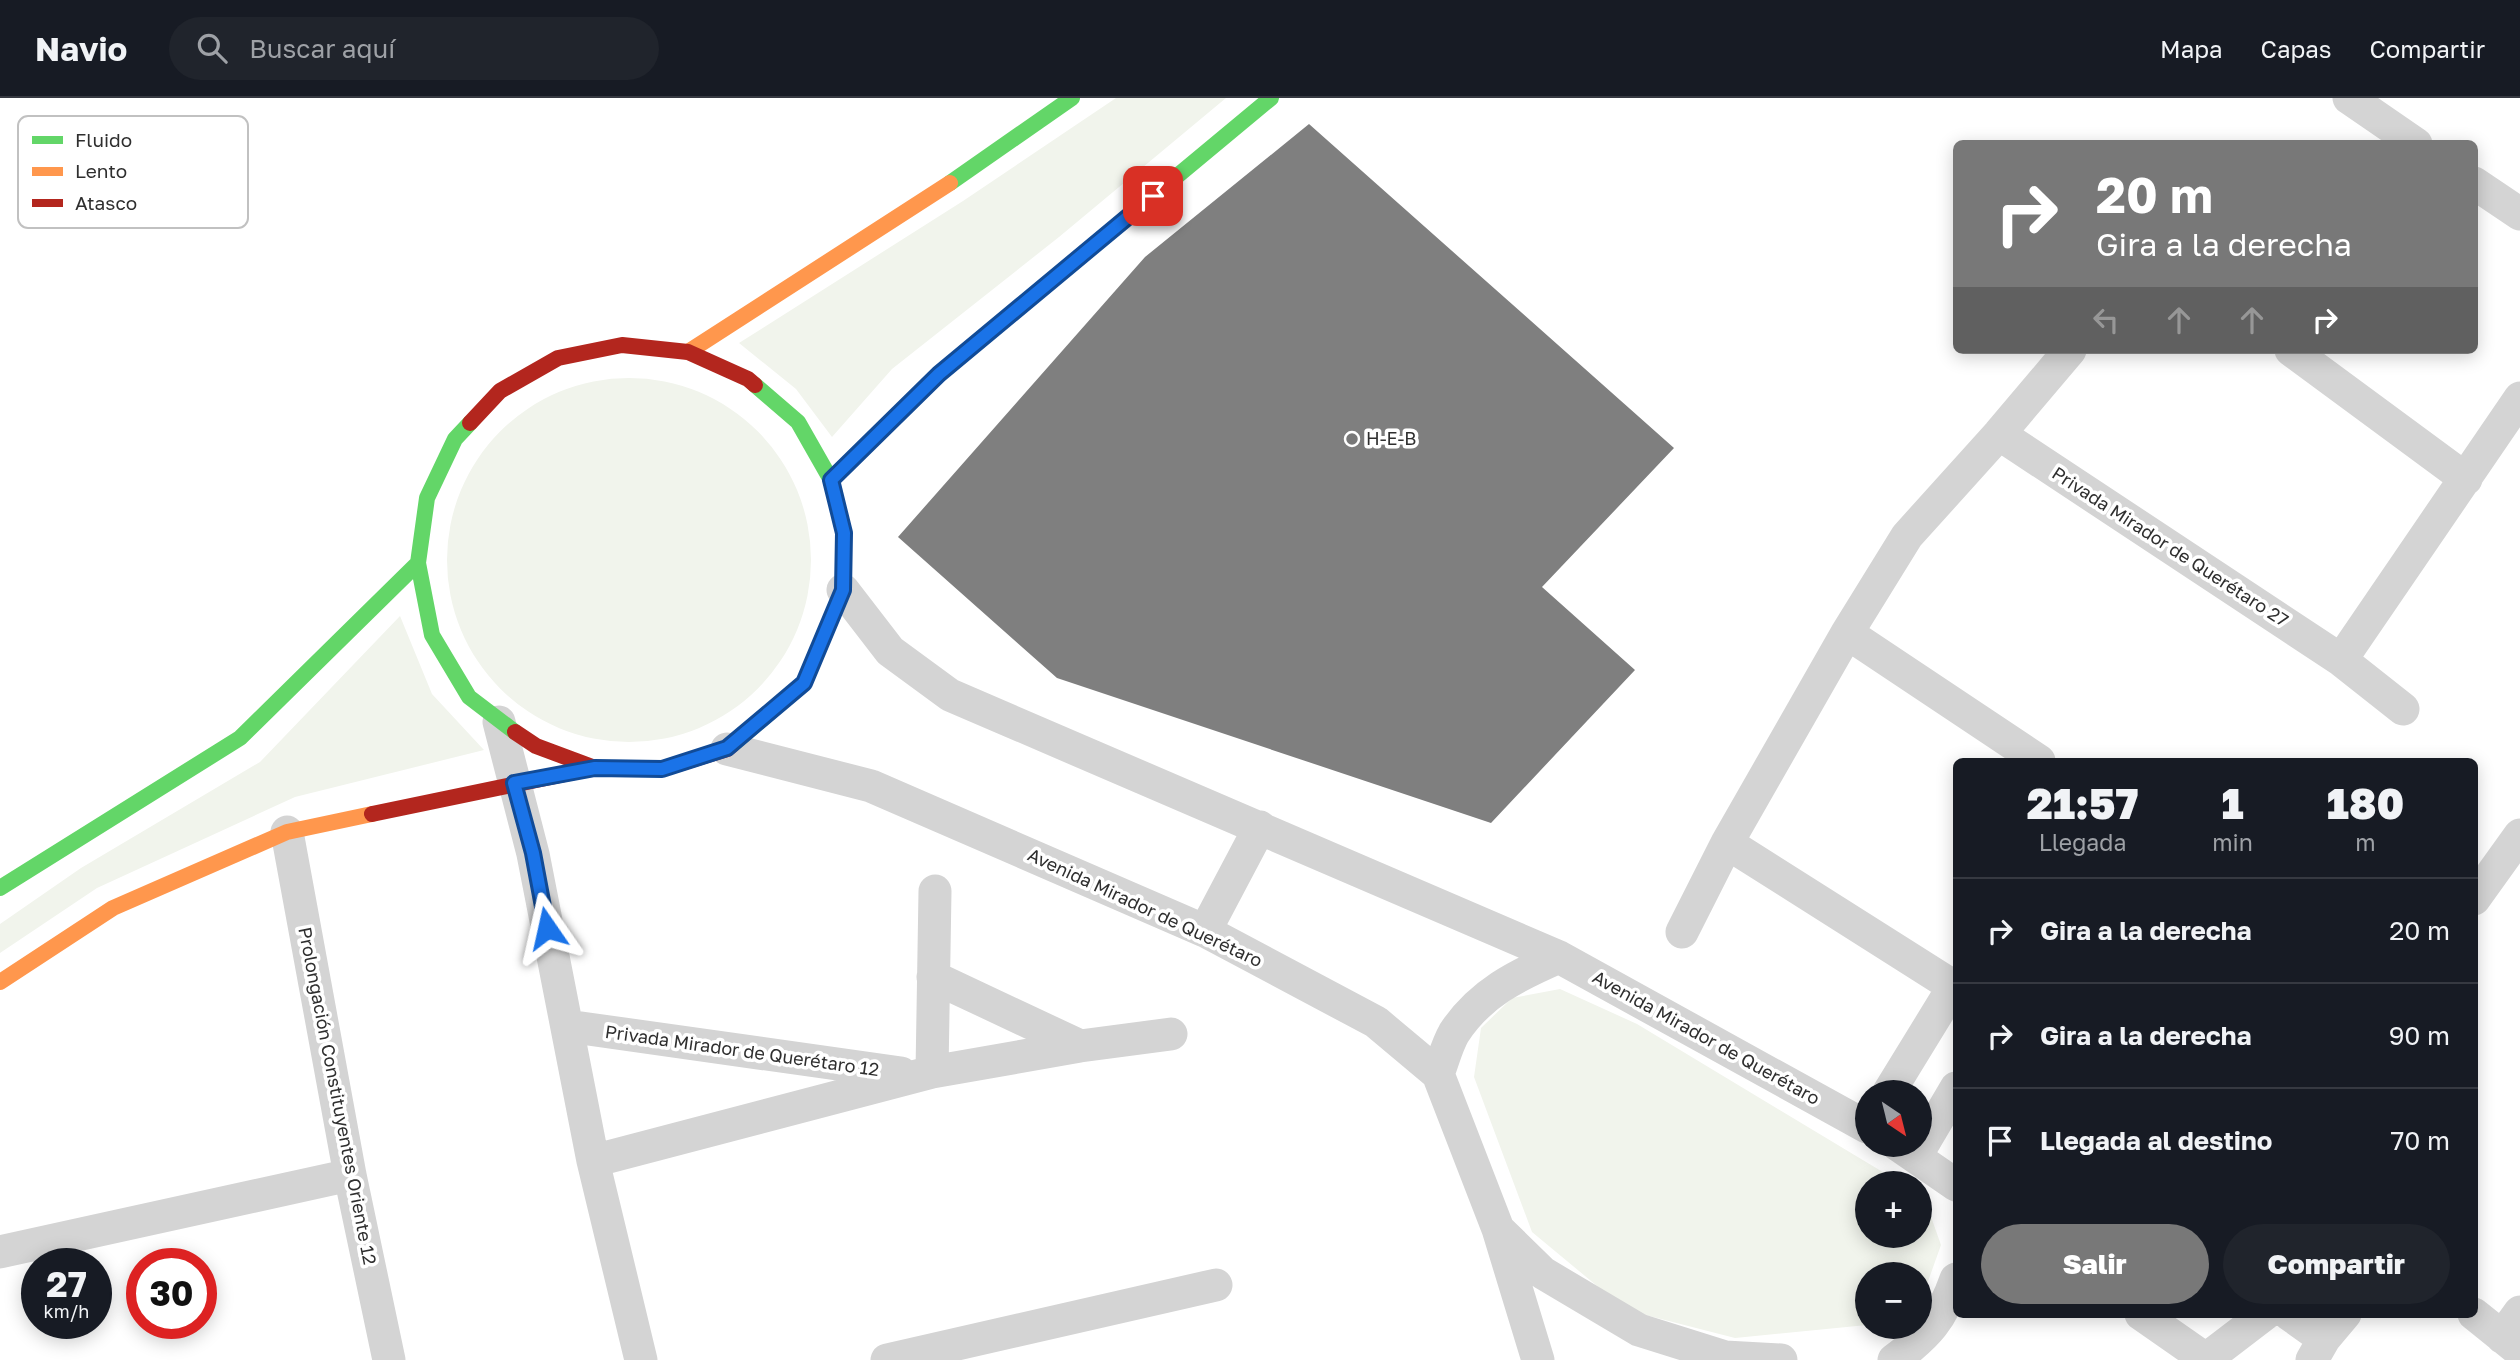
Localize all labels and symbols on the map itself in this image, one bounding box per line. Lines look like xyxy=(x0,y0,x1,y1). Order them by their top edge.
legend xyxy=(18,116,248,228)
text: Fluido xyxy=(75,128,132,151)
text: Lento xyxy=(75,159,127,182)
pin xyxy=(1123,166,1183,226)
text: Atasco xyxy=(75,191,137,214)
place label: H-E-B xyxy=(1366,427,1416,449)
marker: H-E-B xyxy=(1344,431,1360,447)
street label: Privada Mirador de Querétaro 27 xyxy=(2048,461,2293,631)
street label: Avenida Mirador de Querétaro xyxy=(1025,843,1266,971)
position arrow xyxy=(510,891,584,965)
street label: Prolongación Constituyentes Oriente 12 xyxy=(294,925,382,1266)
street label: Avenida Mirador de Querétaro xyxy=(1589,965,1824,1109)
street label: Privada Mirador de Querétaro 12 xyxy=(604,1020,881,1080)
north arrow xyxy=(1855,1080,1932,1157)
speed limit sign: 30 xyxy=(126,1248,217,1339)

